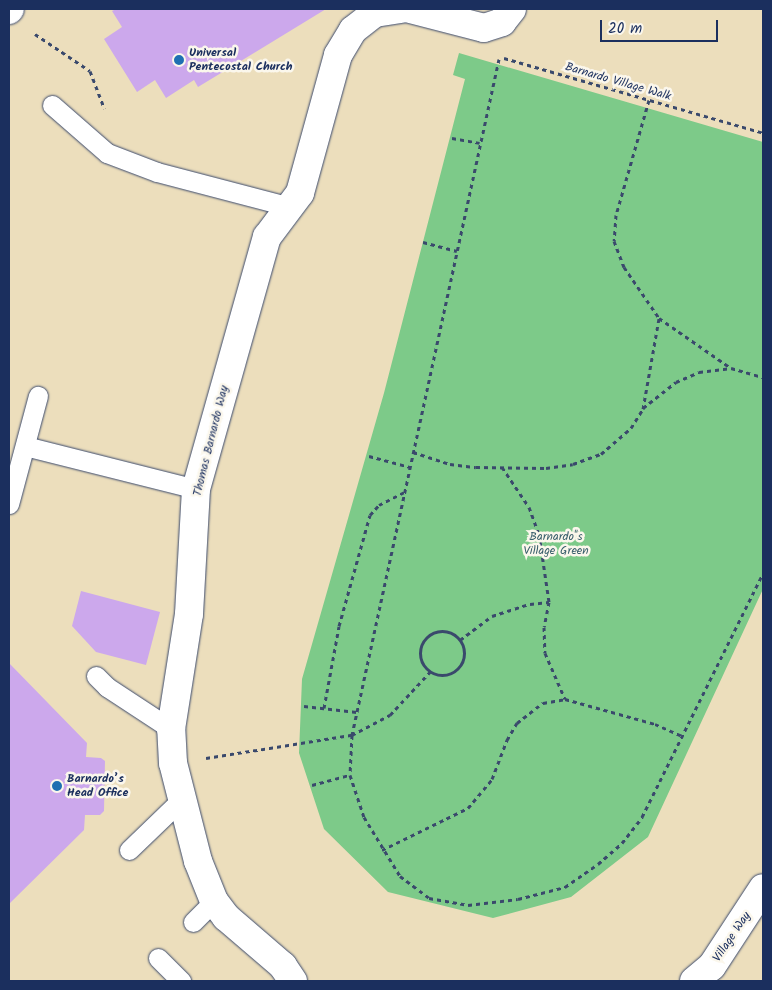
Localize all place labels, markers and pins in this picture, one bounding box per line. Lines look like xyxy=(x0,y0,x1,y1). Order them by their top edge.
place label: Universal Pentecostal Church xyxy=(189,46,293,74)
marker: Universal Pentecostal Church xyxy=(173,54,185,66)
place label: Barnardo’s Head Office xyxy=(67,772,128,800)
marker: Barnardo’s Head Office xyxy=(51,780,63,792)

